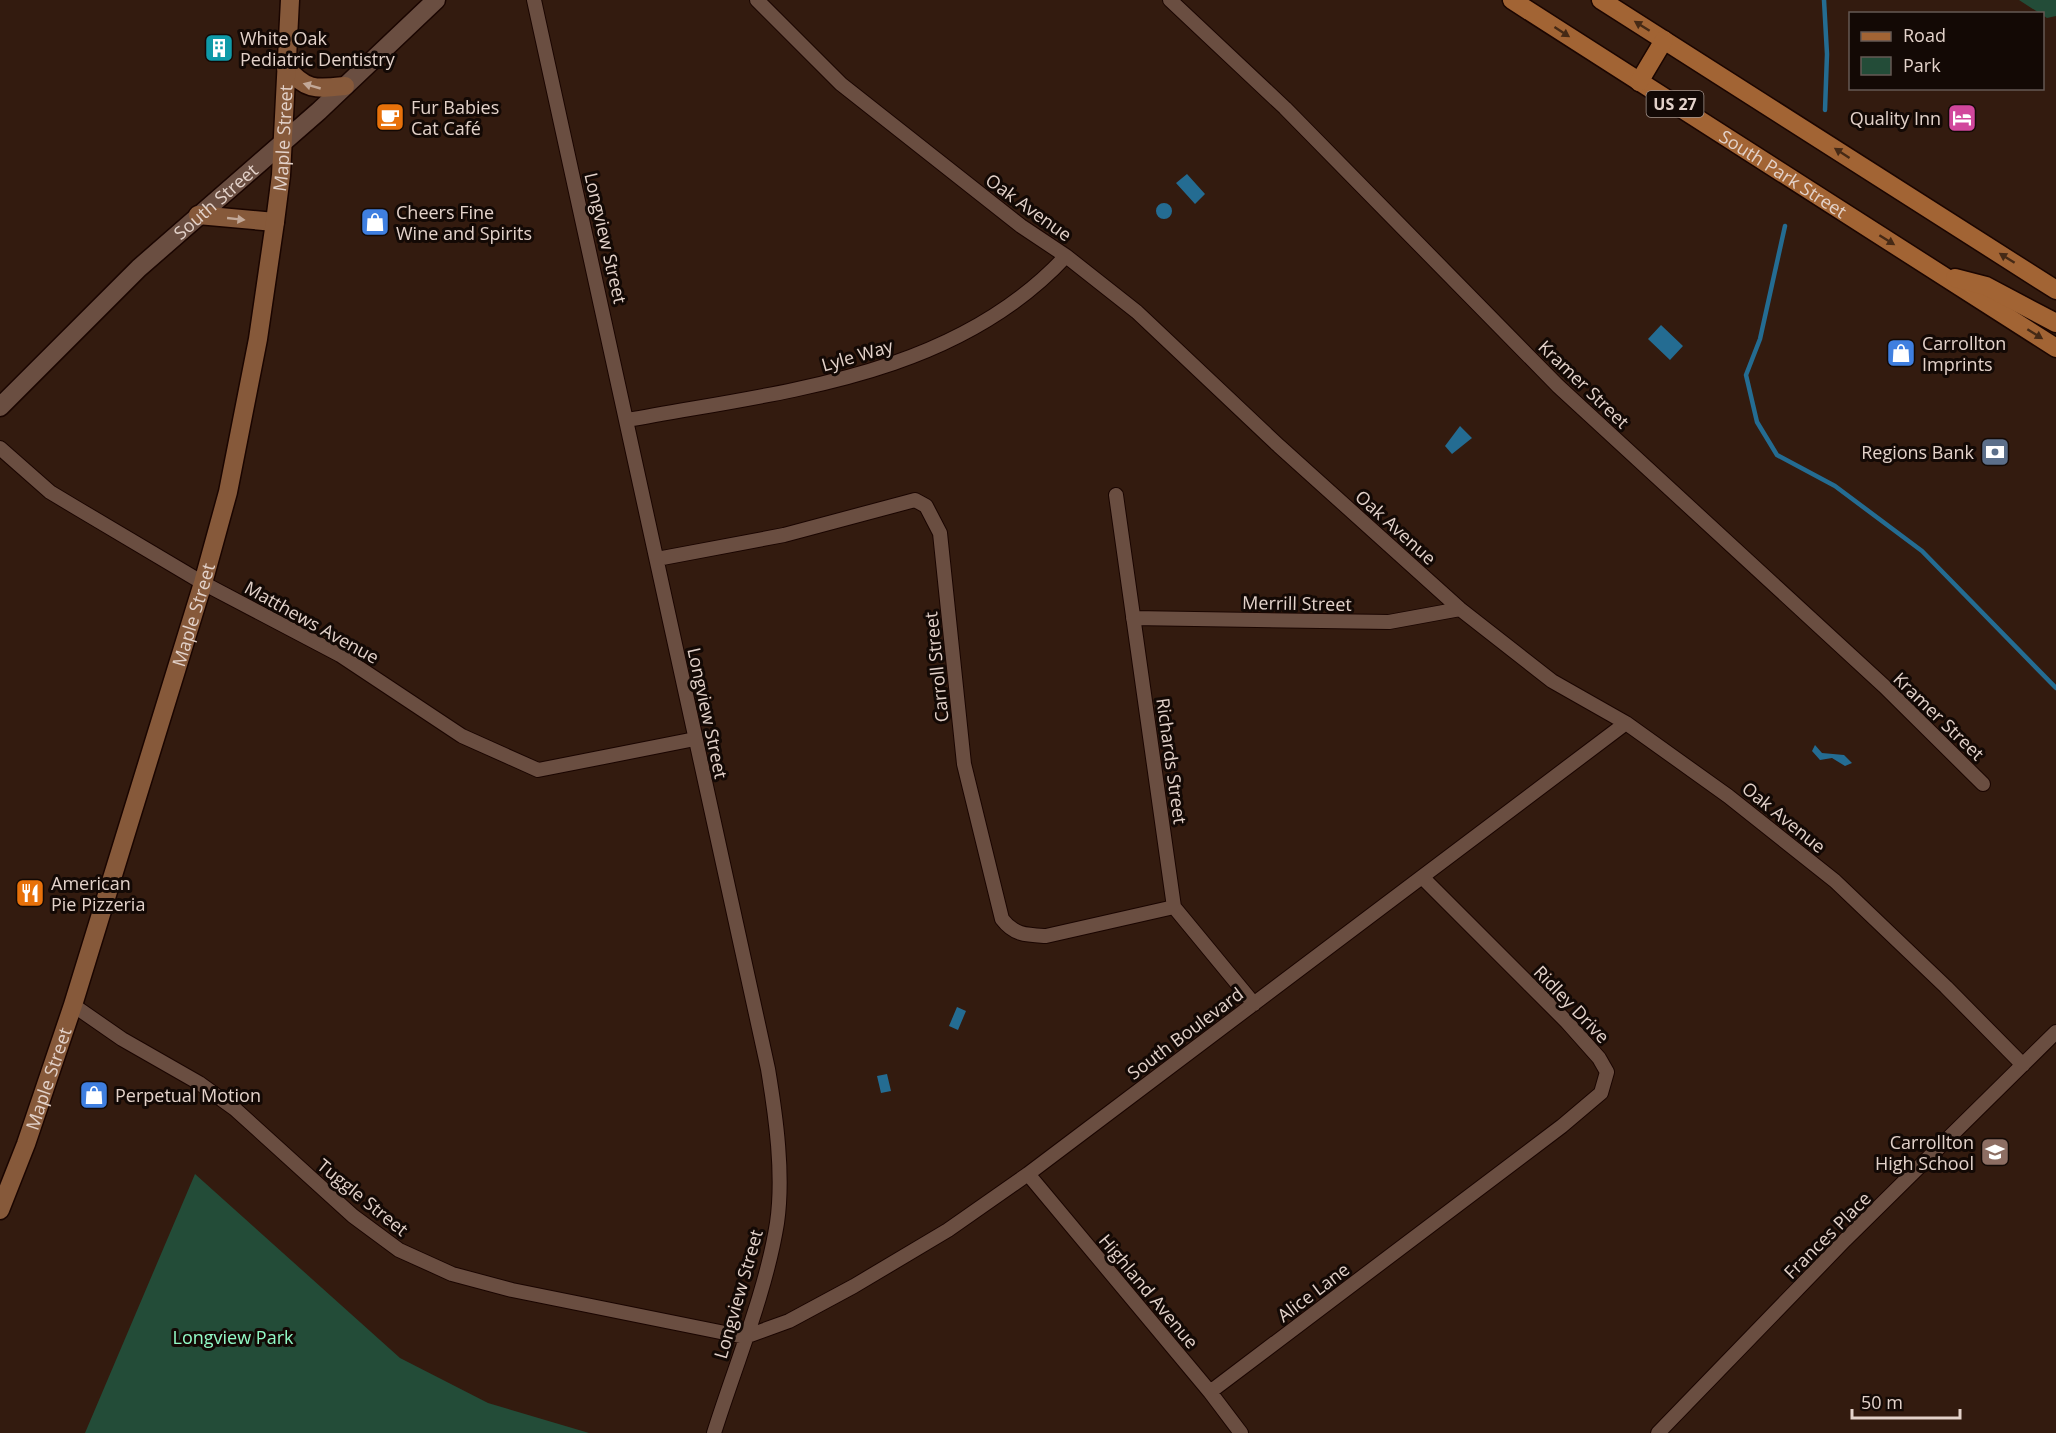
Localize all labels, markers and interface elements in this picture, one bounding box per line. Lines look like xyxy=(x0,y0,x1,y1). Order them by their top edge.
legend xyxy=(1849,12,2044,90)
one-way arrow xyxy=(1634,21,1650,32)
text: Road xyxy=(1903,23,1946,47)
place label: White Oak Pediatric Dentistry xyxy=(240,26,396,71)
one-way arrow xyxy=(1553,26,1570,37)
building icon: White Oak Pediatric Dentistry xyxy=(203,32,235,64)
text: Park xyxy=(1903,53,1941,77)
one-way arrow xyxy=(303,81,321,90)
street label: Maple Street xyxy=(267,84,298,193)
road number: US 27 xyxy=(1646,91,1704,117)
place label: Fur Babies Cat Café xyxy=(411,95,499,140)
cafe icon: Fur Babies Cat Café xyxy=(374,101,406,133)
hotel icon: Quality Inn xyxy=(1946,102,1978,134)
place label: Quality Inn xyxy=(1850,106,1941,130)
street label: South Park Street xyxy=(1715,124,1851,223)
one-way arrow xyxy=(1835,147,1851,159)
street label: South Street xyxy=(168,158,263,245)
street label: Oak Avenue xyxy=(981,168,1077,246)
street label: Longview Street xyxy=(579,170,633,306)
place label: Cheers Fine Wine and Spirits xyxy=(396,200,532,245)
shop icon: Cheers Fine Wine and Spirits xyxy=(359,206,391,238)
one-way arrow xyxy=(227,214,246,223)
one-way arrow xyxy=(1879,234,1895,245)
one-way arrow xyxy=(1999,253,2015,264)
one-way arrow xyxy=(2027,329,2043,340)
place label: Carrollton Imprints xyxy=(1922,331,2006,376)
street label: Lyle Way xyxy=(818,333,897,377)
street label: Kramer Street xyxy=(1533,335,1635,433)
shop icon: Carrollton Imprints xyxy=(1885,337,1917,369)
bank icon: Regions Bank xyxy=(1979,436,2011,468)
place label: Regions Bank xyxy=(1861,440,1975,464)
street label: Oak Avenue xyxy=(1351,484,1441,570)
street label: Maple Street xyxy=(166,560,220,669)
street label: Matthews Avenue xyxy=(241,575,383,669)
street label: Merrill Street xyxy=(1242,590,1352,616)
street label: Carroll Street xyxy=(918,611,954,723)
street label: Longview Street xyxy=(682,645,734,781)
street label: Kramer Street xyxy=(1888,667,1990,765)
street label: Richards Street xyxy=(1151,696,1193,826)
street label: Oak Avenue xyxy=(1737,776,1831,858)
place label: American Pie Pizzeria xyxy=(51,871,145,916)
restaurant icon: American Pie Pizzeria xyxy=(14,877,46,909)
street label: Ridley Drive xyxy=(1529,960,1615,1048)
street label: South Boulevard xyxy=(1122,981,1248,1085)
street label: Maple Street xyxy=(20,1024,77,1133)
shop icon: Perpetual Motion xyxy=(78,1079,110,1111)
place label: Perpetual Motion xyxy=(115,1083,261,1107)
place label: Carrollton High School xyxy=(1875,1130,1974,1175)
school or university icon: Carrollton High School xyxy=(1979,1136,2011,1168)
street label: Tuggle Street xyxy=(313,1153,413,1241)
street label: Frances Place xyxy=(1778,1186,1876,1284)
street label: Longview Street xyxy=(708,1226,768,1362)
street label: Highland Avenue xyxy=(1094,1229,1204,1353)
street label: Alice Lane xyxy=(1272,1257,1354,1327)
park label: Longview Park xyxy=(173,1325,294,1349)
scale bar xyxy=(1852,1382,1960,1420)
text: 50 m xyxy=(1861,1390,1903,1414)

